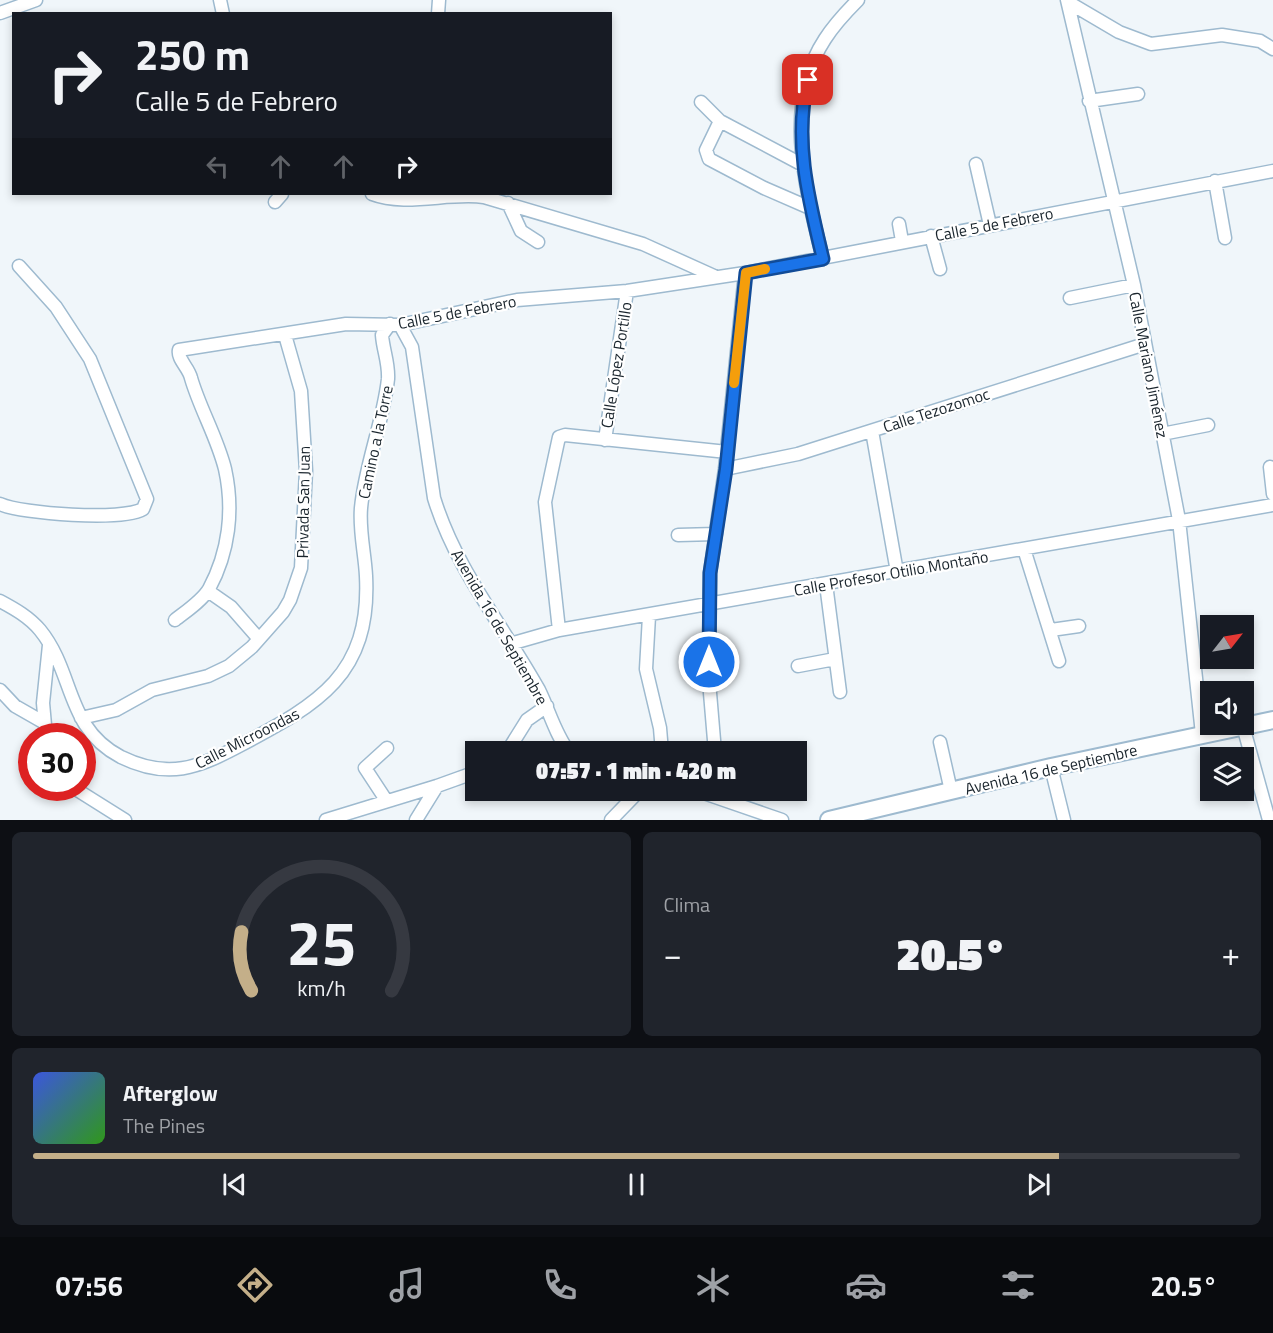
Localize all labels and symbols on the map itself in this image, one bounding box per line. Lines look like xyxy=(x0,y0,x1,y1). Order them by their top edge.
pin xyxy=(782,54,833,105)
street label: Calle 5 de Febrero xyxy=(933,201,1055,247)
street label: Calle 5 de Febrero xyxy=(396,289,518,335)
street label: Calle Mariano Jiménez xyxy=(1123,290,1175,440)
street label: Calle López Portillo xyxy=(594,300,638,430)
street label: Calle Tezozomoc xyxy=(880,381,992,439)
street label: Camino a la Torre xyxy=(351,383,399,501)
street label: Privada San Juan xyxy=(290,445,316,559)
street label: Calle Profesor Otilio Montaño xyxy=(792,544,990,602)
street label: Avenida 16 de Septiembre xyxy=(446,545,554,709)
north arrow xyxy=(1200,615,1254,669)
position arrow xyxy=(677,630,741,694)
street label: Calle Microondas xyxy=(191,701,303,775)
speed limit sign: 30 xyxy=(18,723,96,801)
street label: Avenida 16 de Septiembre xyxy=(963,738,1139,800)

